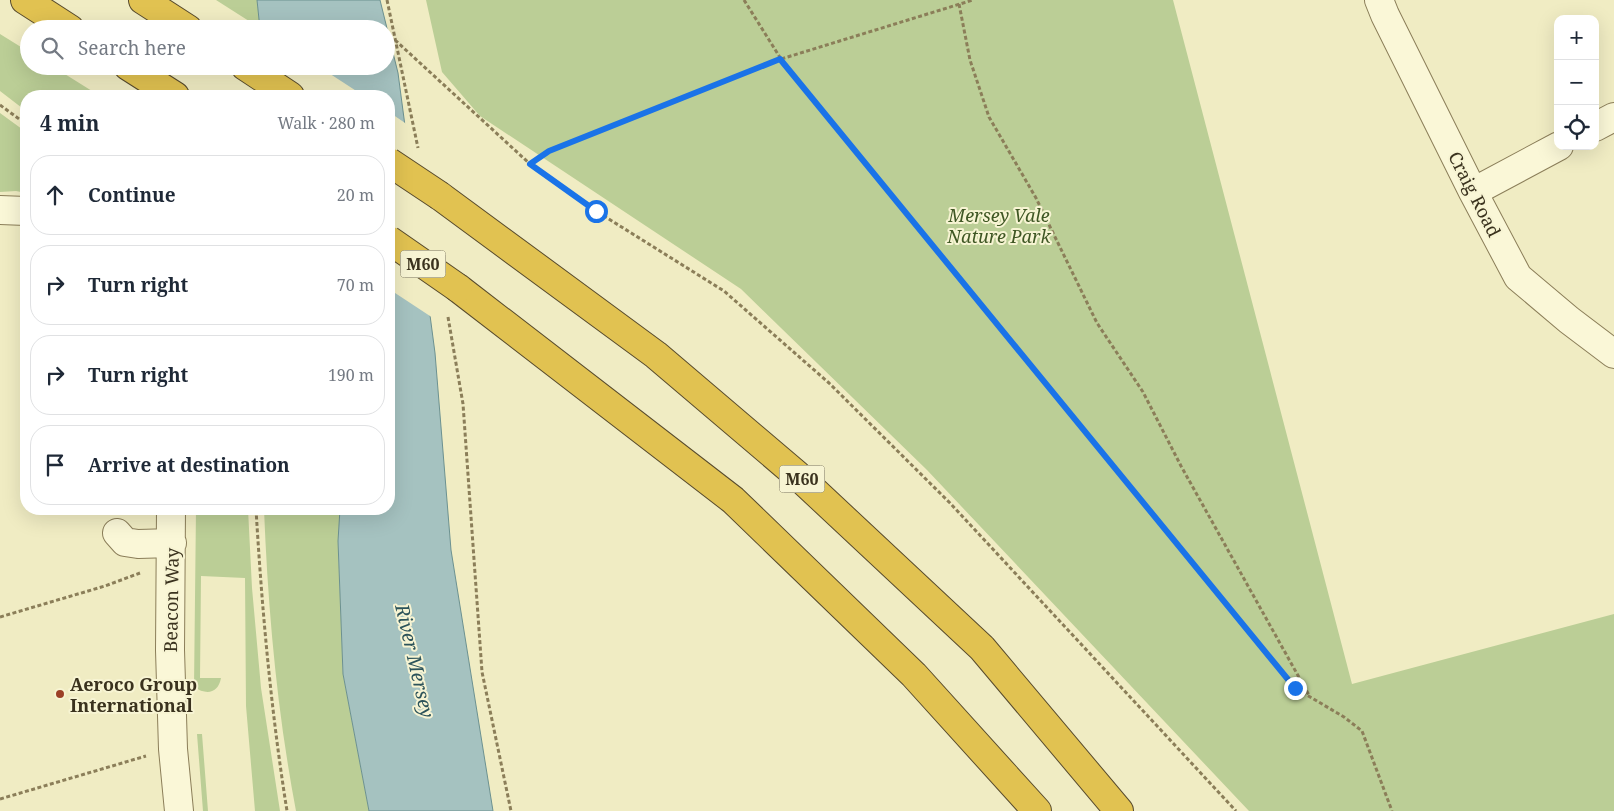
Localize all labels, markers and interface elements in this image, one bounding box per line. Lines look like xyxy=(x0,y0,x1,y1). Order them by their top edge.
map controls xyxy=(1554,15,1599,150)
button: + xyxy=(1554,15,1599,60)
search box xyxy=(20,20,395,75)
icon: search xyxy=(38,34,66,62)
text: Search here xyxy=(78,35,186,61)
button: − xyxy=(1554,60,1599,105)
button: locate xyxy=(1554,105,1599,150)
text: 4 min xyxy=(40,109,99,137)
text: Walk · 280 m xyxy=(278,112,375,134)
street label: Craig Road xyxy=(1443,147,1507,241)
icon: ahead xyxy=(41,181,69,209)
text: Continue xyxy=(88,182,176,208)
text: 20 m xyxy=(337,184,374,206)
route start xyxy=(585,200,608,223)
park label: Mersey Vale Nature Park xyxy=(946,203,1051,248)
road number: M60 xyxy=(400,250,446,278)
icon: right xyxy=(41,271,69,299)
text: Turn right xyxy=(88,272,188,298)
text: 70 m xyxy=(337,274,374,296)
icon: right xyxy=(41,361,69,389)
text: Turn right xyxy=(88,362,188,388)
text: 190 m xyxy=(328,364,374,386)
icon: arrive xyxy=(41,451,69,479)
text: Arrive at destination xyxy=(88,452,290,478)
road number: M60 xyxy=(780,466,824,492)
street label: Beacon Way xyxy=(158,547,184,653)
water label: River Mersey xyxy=(389,601,441,720)
place label: Aeroco Group International xyxy=(70,672,197,717)
route end xyxy=(1284,677,1307,700)
marker: Aeroco Group International xyxy=(54,688,66,700)

